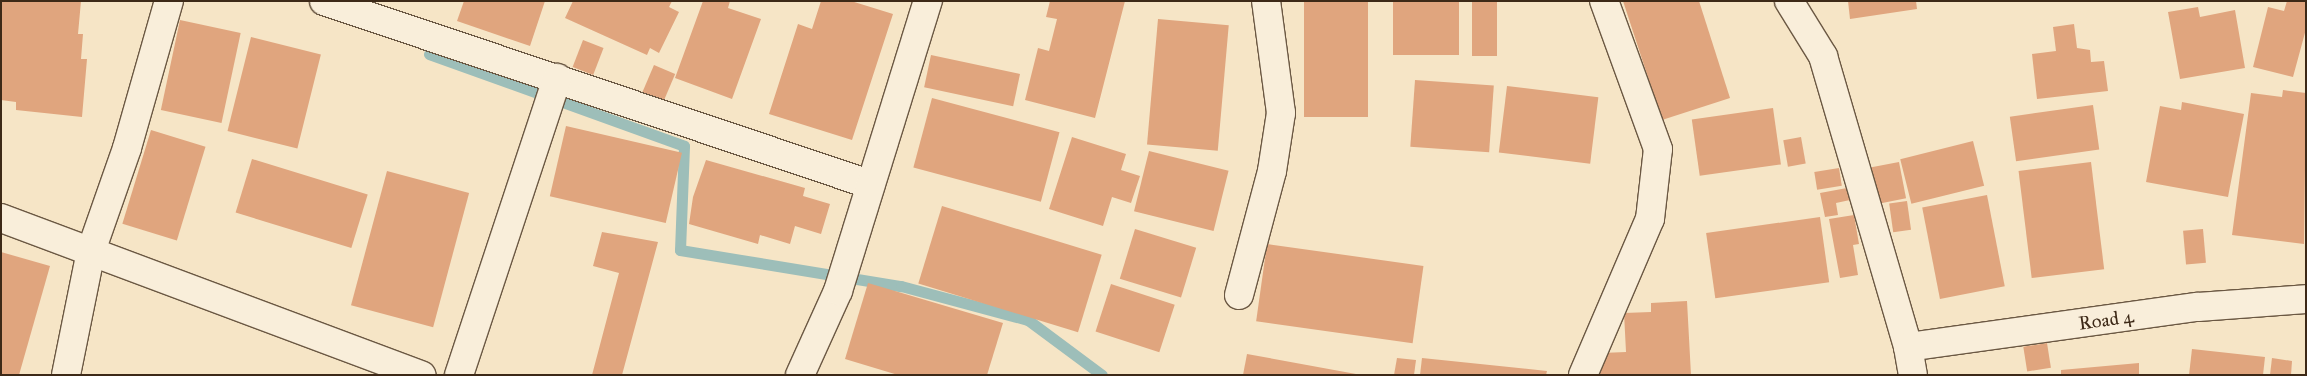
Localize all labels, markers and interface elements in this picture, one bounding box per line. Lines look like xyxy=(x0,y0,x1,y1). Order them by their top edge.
street label: Road 4 xyxy=(2077,305,2135,335)

